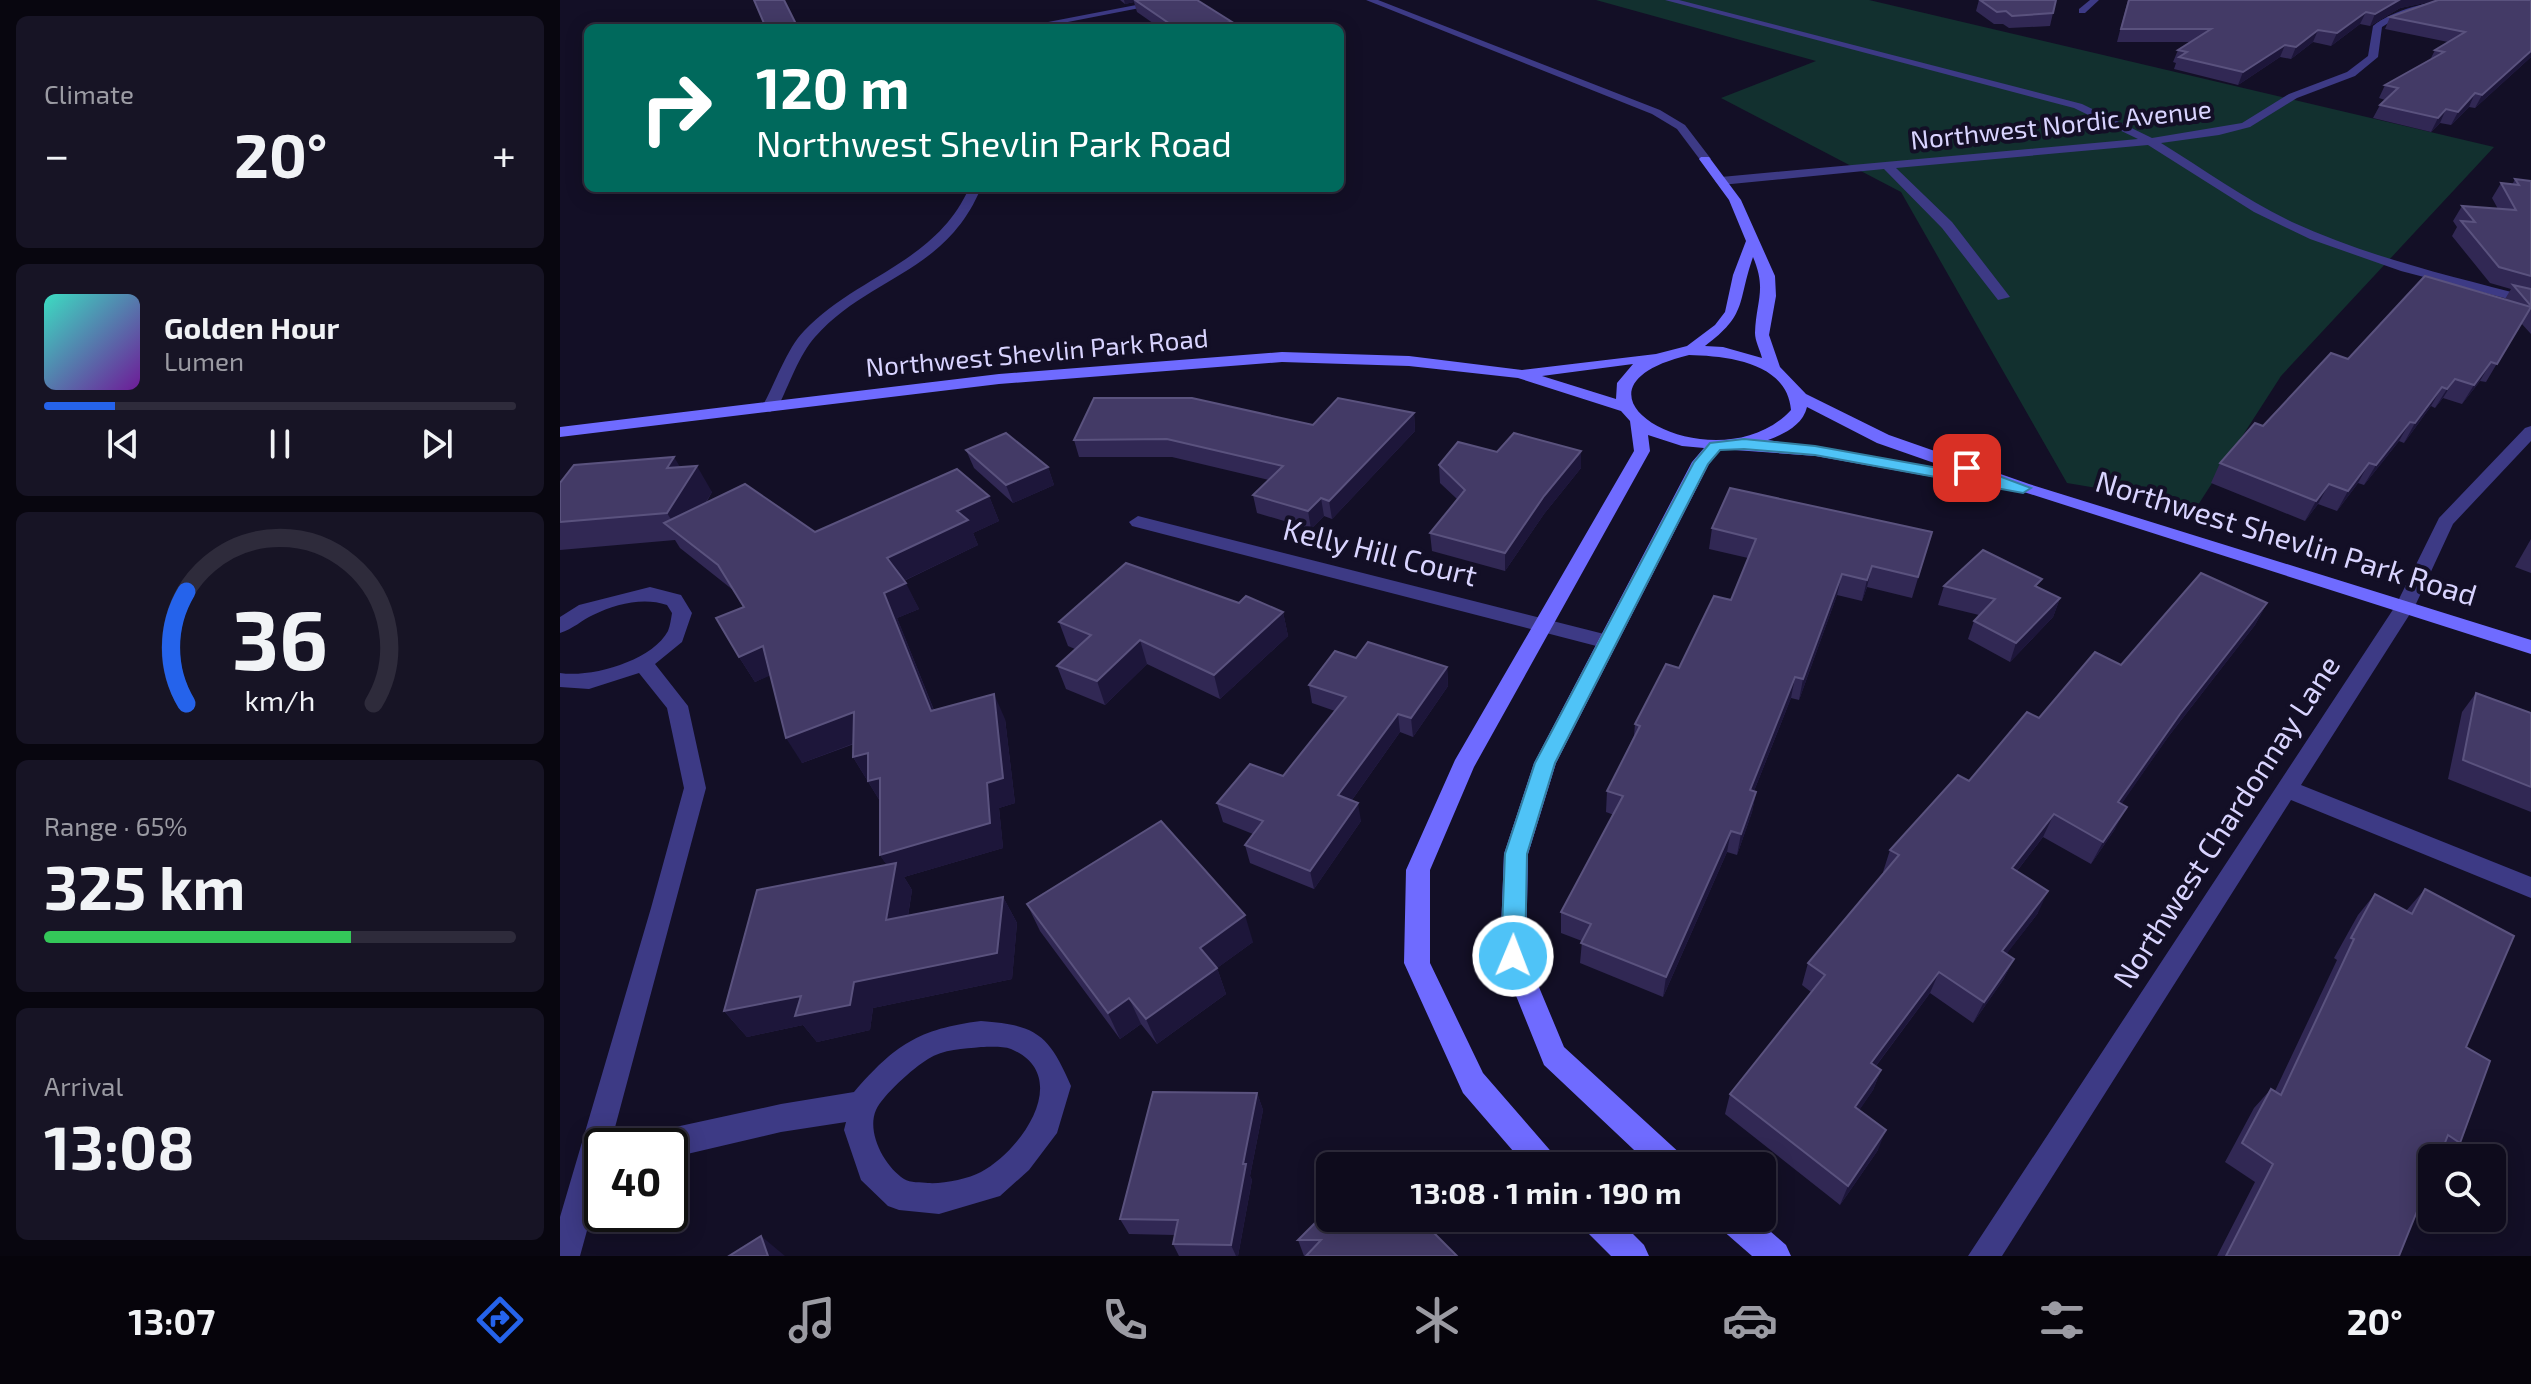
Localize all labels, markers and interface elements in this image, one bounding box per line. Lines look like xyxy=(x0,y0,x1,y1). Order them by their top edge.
text: 120 m xyxy=(756,53,910,120)
icon: right xyxy=(624,56,728,160)
text: Climate xyxy=(44,78,134,109)
street label: Northwest Nordic Avenue xyxy=(1909,92,2213,155)
text: 20° xyxy=(234,118,327,190)
text: Northwest Shevlin Park Road xyxy=(756,121,1232,164)
text: − xyxy=(44,127,70,180)
text: + xyxy=(492,127,516,180)
text: Golden Hour xyxy=(164,309,339,345)
street label: Northwest Shevlin Park Road xyxy=(864,321,1209,382)
text: Lumen xyxy=(164,345,244,376)
icon: previous xyxy=(101,422,145,466)
icon: pause xyxy=(258,422,302,466)
icon: next xyxy=(415,422,459,466)
pin xyxy=(1933,434,2001,502)
icon: arrive xyxy=(1945,446,1989,490)
street label: Northwest Shevlin Park Road xyxy=(2092,462,2482,612)
street label: Kelly Hill Court xyxy=(1280,510,1481,593)
text: 36 xyxy=(232,587,328,687)
street label: Northwest Chardonnay Lane xyxy=(2104,648,2346,994)
text: km/h xyxy=(245,682,315,717)
text: Range · 65% xyxy=(44,810,188,841)
text: 325 km xyxy=(44,850,245,922)
position arrow xyxy=(1471,914,1555,998)
text: Arrival xyxy=(44,1070,123,1101)
text: 13:08 xyxy=(44,1110,195,1182)
speed limit sign: 40 xyxy=(584,1128,688,1232)
map controls xyxy=(2418,1144,2506,1232)
button: search xyxy=(2418,1144,2506,1232)
text: 13:08 · 1 min · 190 m xyxy=(1411,1174,1681,1210)
icon: directions xyxy=(472,1292,528,1348)
icon: music xyxy=(784,1292,840,1348)
icon: phone xyxy=(1097,1292,1153,1348)
icon: climate xyxy=(1409,1292,1465,1348)
icon: car xyxy=(1722,1292,1778,1348)
icon: filters xyxy=(2034,1292,2090,1348)
text: 13:07 xyxy=(128,1299,215,1342)
text: 20° xyxy=(2347,1299,2403,1342)

